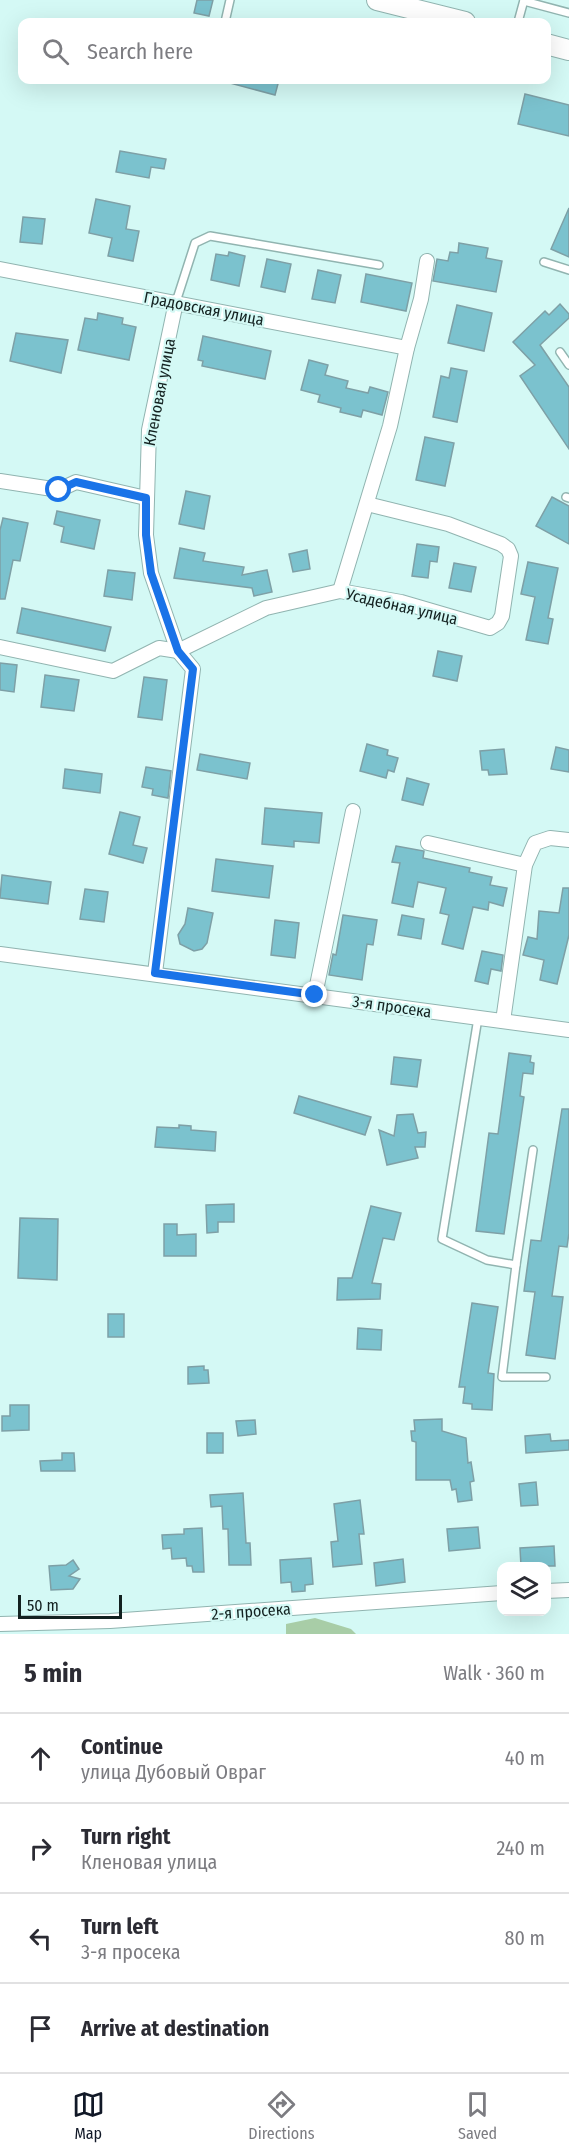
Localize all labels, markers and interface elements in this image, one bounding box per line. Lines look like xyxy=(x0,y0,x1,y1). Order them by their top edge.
search box xyxy=(18,18,551,84)
icon: search xyxy=(39,35,72,68)
text: Search here xyxy=(87,38,193,65)
street label: Градовская улица xyxy=(142,288,266,329)
street label: Кленовая улица xyxy=(140,337,179,447)
route start xyxy=(45,476,71,502)
street label: Усадебная улица xyxy=(343,584,460,629)
route end xyxy=(301,981,327,1007)
street label: 3-я просека xyxy=(351,992,433,1021)
map controls xyxy=(497,1562,551,1616)
button: layers xyxy=(497,1562,551,1616)
scale bar xyxy=(18,1592,122,1620)
text: 50 m xyxy=(27,1596,59,1615)
street label: 2-я просека xyxy=(211,1599,291,1624)
text: 5 min xyxy=(24,1658,82,1689)
text: Walk · 360 m xyxy=(443,1661,545,1685)
text: Continue xyxy=(81,1733,163,1760)
icon: ahead xyxy=(24,1742,57,1775)
text: 40 m xyxy=(505,1746,545,1770)
text: улица Дубовый Овраг xyxy=(81,1760,266,1784)
text: Turn right xyxy=(81,1823,170,1850)
icon: right xyxy=(24,1832,57,1865)
text: 240 m xyxy=(496,1836,545,1860)
text: Кленовая улица xyxy=(81,1850,217,1874)
text: Turn left xyxy=(81,1913,159,1940)
icon: left xyxy=(24,1922,57,1955)
text: 80 m xyxy=(505,1926,545,1950)
text: 3-я просека xyxy=(81,1940,180,1964)
icon: arrive xyxy=(24,2012,57,2045)
text: Arrive at destination xyxy=(81,2015,269,2042)
tab: Map xyxy=(72,2088,105,2143)
tab: Directions xyxy=(248,2088,315,2143)
tab: Saved xyxy=(458,2088,497,2143)

